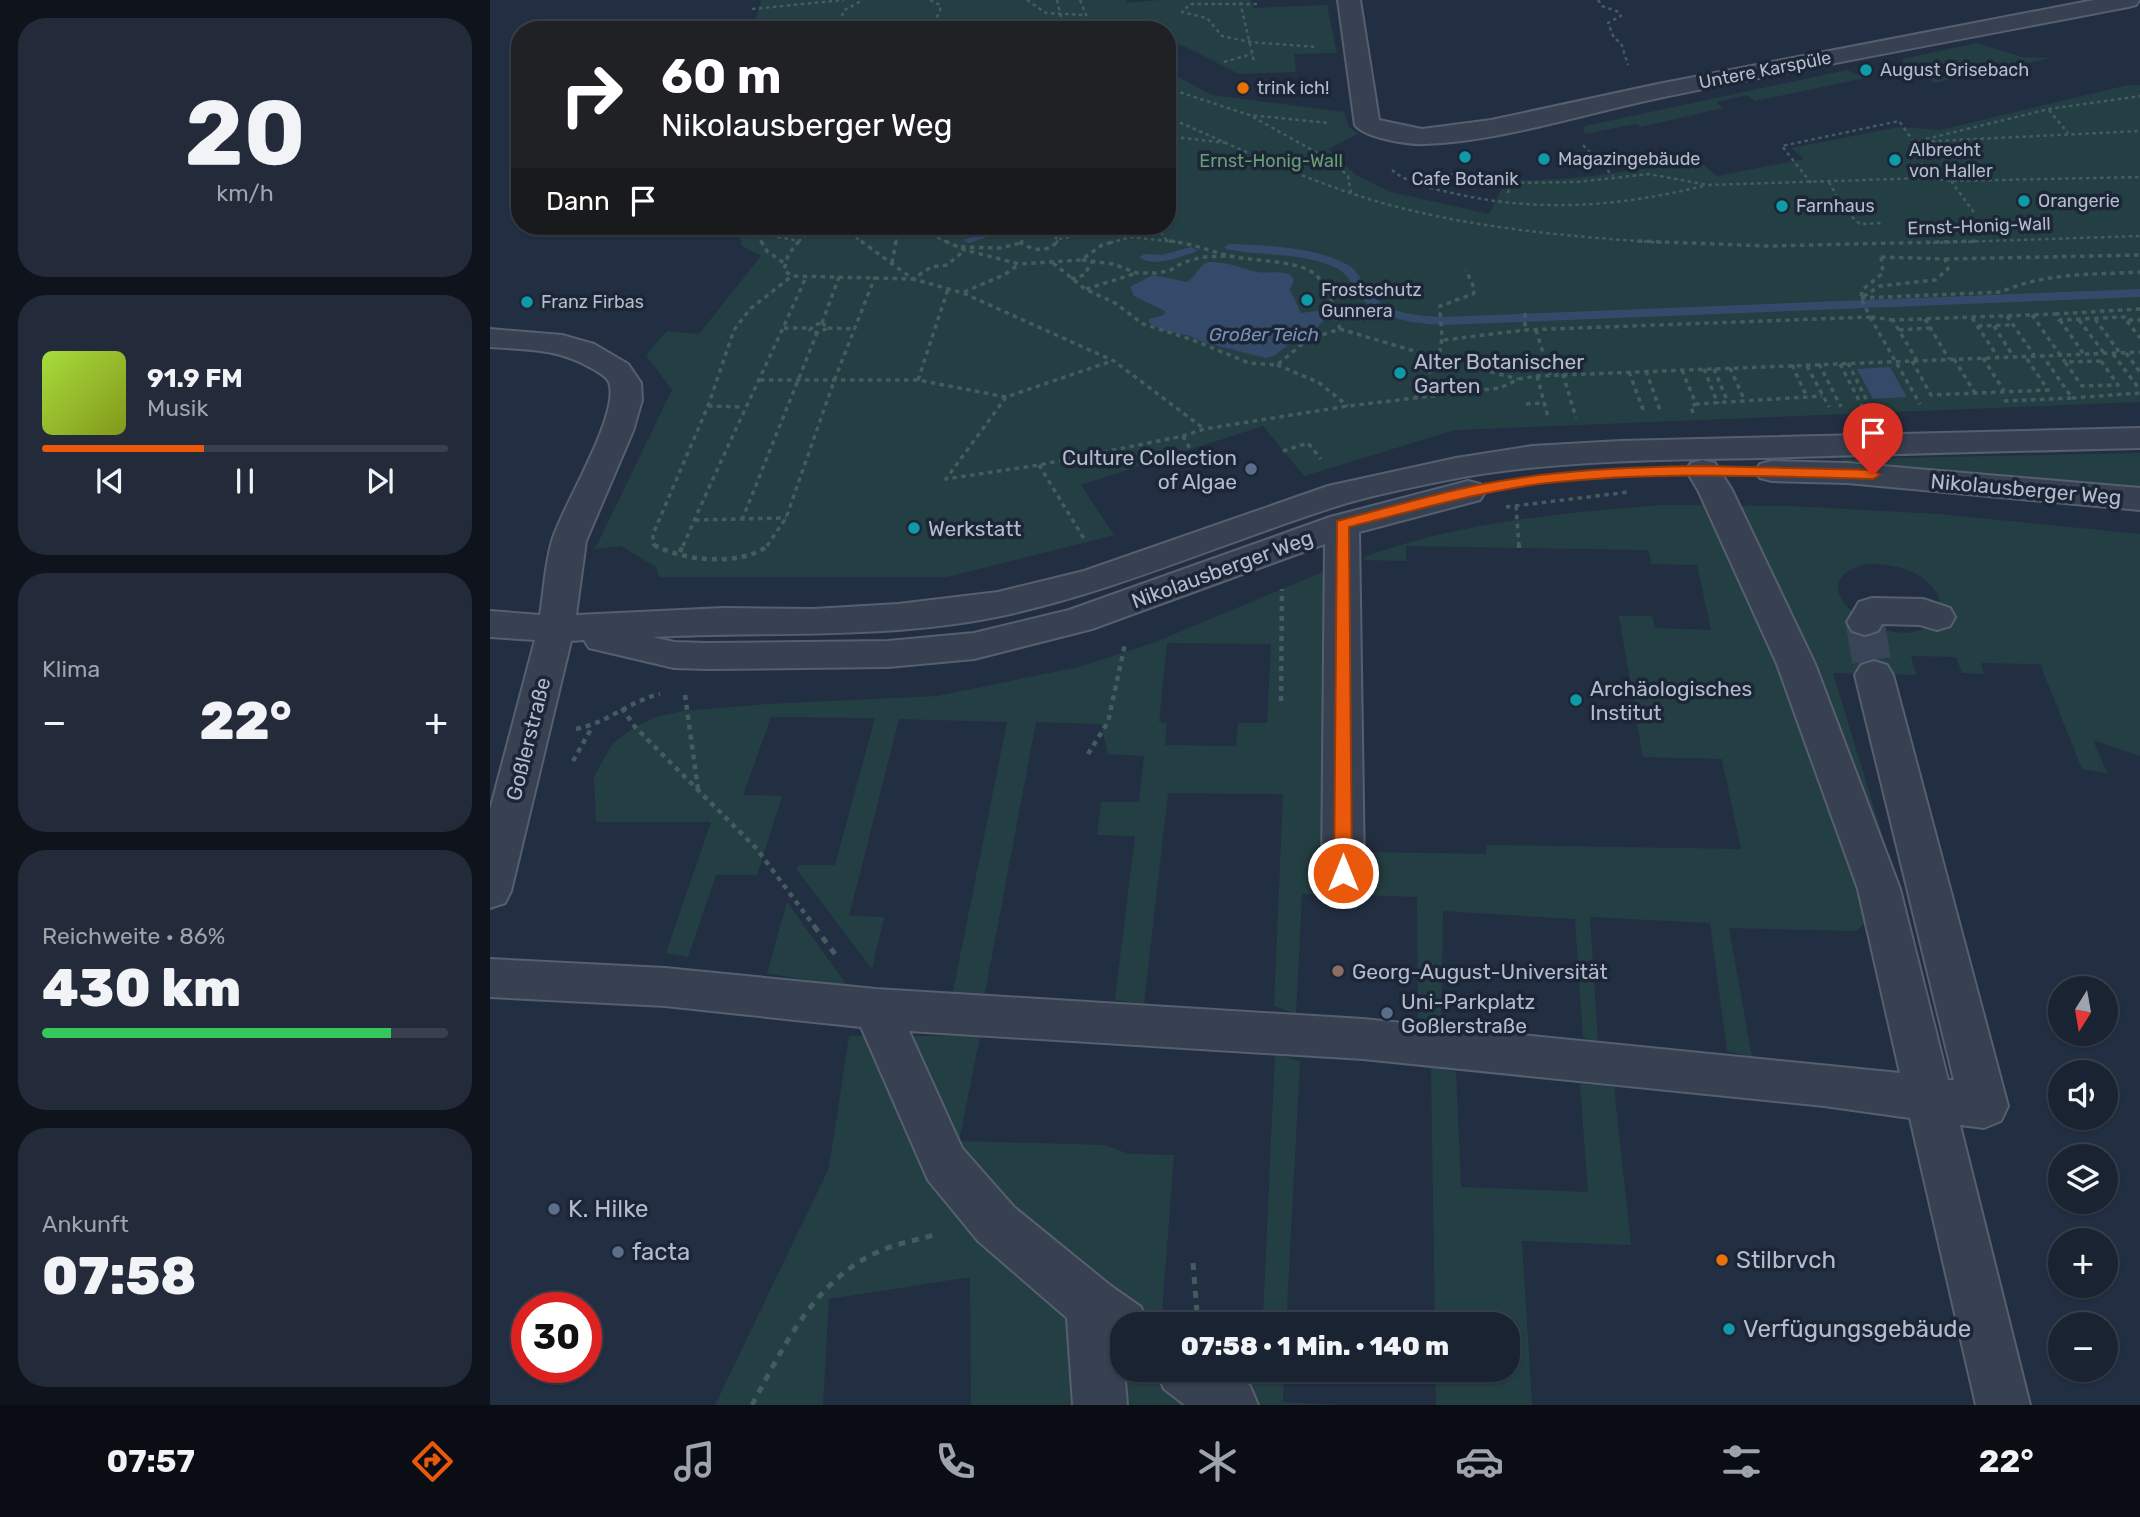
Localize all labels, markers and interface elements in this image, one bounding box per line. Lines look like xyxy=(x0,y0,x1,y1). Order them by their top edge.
street label: Untere Karspüle xyxy=(1697,46,1833,94)
text: 60 m xyxy=(661,47,782,105)
icon: right xyxy=(546,49,637,140)
place label: August Grisebach xyxy=(1880,59,2029,81)
marker: August Grisebach xyxy=(1858,62,1874,78)
place label: trink ich! xyxy=(1257,77,1329,99)
text: 20 xyxy=(184,79,306,187)
marker: trink ich! xyxy=(1235,80,1251,96)
text: Nikolausberger Weg xyxy=(661,106,953,144)
place label: Albrecht von Haller xyxy=(1909,139,1993,182)
place label: Magazingebäude xyxy=(1558,148,1700,170)
marker: Cafe Botanik xyxy=(1457,149,1473,165)
park label: Ernst-Honig-Wall xyxy=(1199,150,1343,172)
marker: Magazingebäude xyxy=(1536,151,1552,167)
marker: Albrecht von Haller xyxy=(1887,152,1903,168)
place label: Cafe Botanik xyxy=(1412,168,1519,190)
text: km/h xyxy=(216,179,274,207)
icon: arrive xyxy=(624,182,662,220)
text: Dann xyxy=(546,186,610,217)
place label: Orangerie xyxy=(2038,190,2120,212)
marker: Orangerie xyxy=(2016,193,2032,209)
place label: Farnhaus xyxy=(1796,195,1875,217)
marker: Farnhaus xyxy=(1774,198,1790,214)
street label: Ernst-Honig-Wall xyxy=(1907,213,2051,239)
place label: Frostschutz Gunnera xyxy=(1321,279,1422,322)
place label: Franz Firbas xyxy=(541,291,644,313)
marker: Frostschutz Gunnera xyxy=(1299,292,1315,308)
marker: Franz Firbas xyxy=(519,294,535,310)
water label: Großer Teich xyxy=(1209,323,1319,346)
place label: Alter Botanischer Garten xyxy=(1414,349,1584,398)
text: 91.9 FM xyxy=(147,363,243,394)
marker: Alter Botanischer Garten xyxy=(1392,365,1408,381)
text: Musik xyxy=(147,394,208,422)
pin xyxy=(1843,403,1903,475)
icon: arrive xyxy=(1854,414,1892,452)
place label: Culture Collection of Algae xyxy=(1062,445,1237,494)
marker: Culture Collection of Algae xyxy=(1243,461,1259,477)
icon: previous xyxy=(91,462,129,500)
icon: pause xyxy=(226,462,264,500)
icon: next xyxy=(361,462,399,500)
street label: Nikolausberger Weg xyxy=(1930,468,2122,510)
place label: Werkstatt xyxy=(928,516,1022,541)
marker: Werkstatt xyxy=(906,520,922,536)
street label: Nikolausberger Weg xyxy=(1128,525,1316,613)
text: Klima xyxy=(42,655,100,683)
street label: Goßlerstraße xyxy=(501,675,555,803)
place label: Archäologisches Institut xyxy=(1590,676,1752,725)
text: 22° xyxy=(199,690,292,752)
marker: Archäologisches Institut xyxy=(1568,692,1584,708)
text: − xyxy=(42,699,67,745)
text: + xyxy=(424,699,448,745)
position arrow xyxy=(1306,836,1380,910)
text: Reichweite · 86% xyxy=(42,922,225,950)
text: 430 km xyxy=(42,957,241,1019)
place label: Georg-August-Universität xyxy=(1352,959,1608,984)
marker: Georg-August-Universität xyxy=(1330,963,1346,979)
north arrow xyxy=(2048,976,2118,1046)
map controls xyxy=(2048,976,2118,1382)
place label: Uni-Parkplatz Goßlerstraße xyxy=(1401,989,1535,1038)
marker: Uni-Parkplatz Goßlerstraße xyxy=(1379,1005,1395,1021)
button: sound xyxy=(2048,1060,2118,1130)
button: layers xyxy=(2048,1144,2118,1214)
place label: K. Hilke xyxy=(568,1195,648,1223)
marker: K. Hilke xyxy=(546,1201,562,1217)
text: Ankunft xyxy=(42,1210,129,1238)
button: + xyxy=(2048,1228,2118,1298)
place label: facta xyxy=(632,1238,690,1266)
marker: facta xyxy=(610,1244,626,1260)
text: 07:58 xyxy=(42,1245,196,1307)
place label: Stilbrvch xyxy=(1736,1246,1836,1274)
marker: Stilbrvch xyxy=(1714,1252,1730,1268)
speed limit sign: 30 xyxy=(511,1292,602,1383)
button: − xyxy=(2048,1312,2118,1382)
place label: Verfügungsgebäude xyxy=(1743,1315,1971,1343)
marker: Verfügungsgebäude xyxy=(1721,1321,1737,1337)
text: 07:58 · 1 Min. · 140 m xyxy=(1181,1331,1449,1362)
icon: directions xyxy=(408,1437,457,1486)
icon: music xyxy=(670,1437,719,1486)
icon: phone xyxy=(931,1437,980,1486)
icon: climate xyxy=(1193,1437,1242,1486)
icon: car xyxy=(1455,1437,1504,1486)
icon: filters xyxy=(1717,1437,1766,1486)
text: 07:57 xyxy=(106,1442,195,1480)
text: 22° xyxy=(1979,1442,2034,1480)

